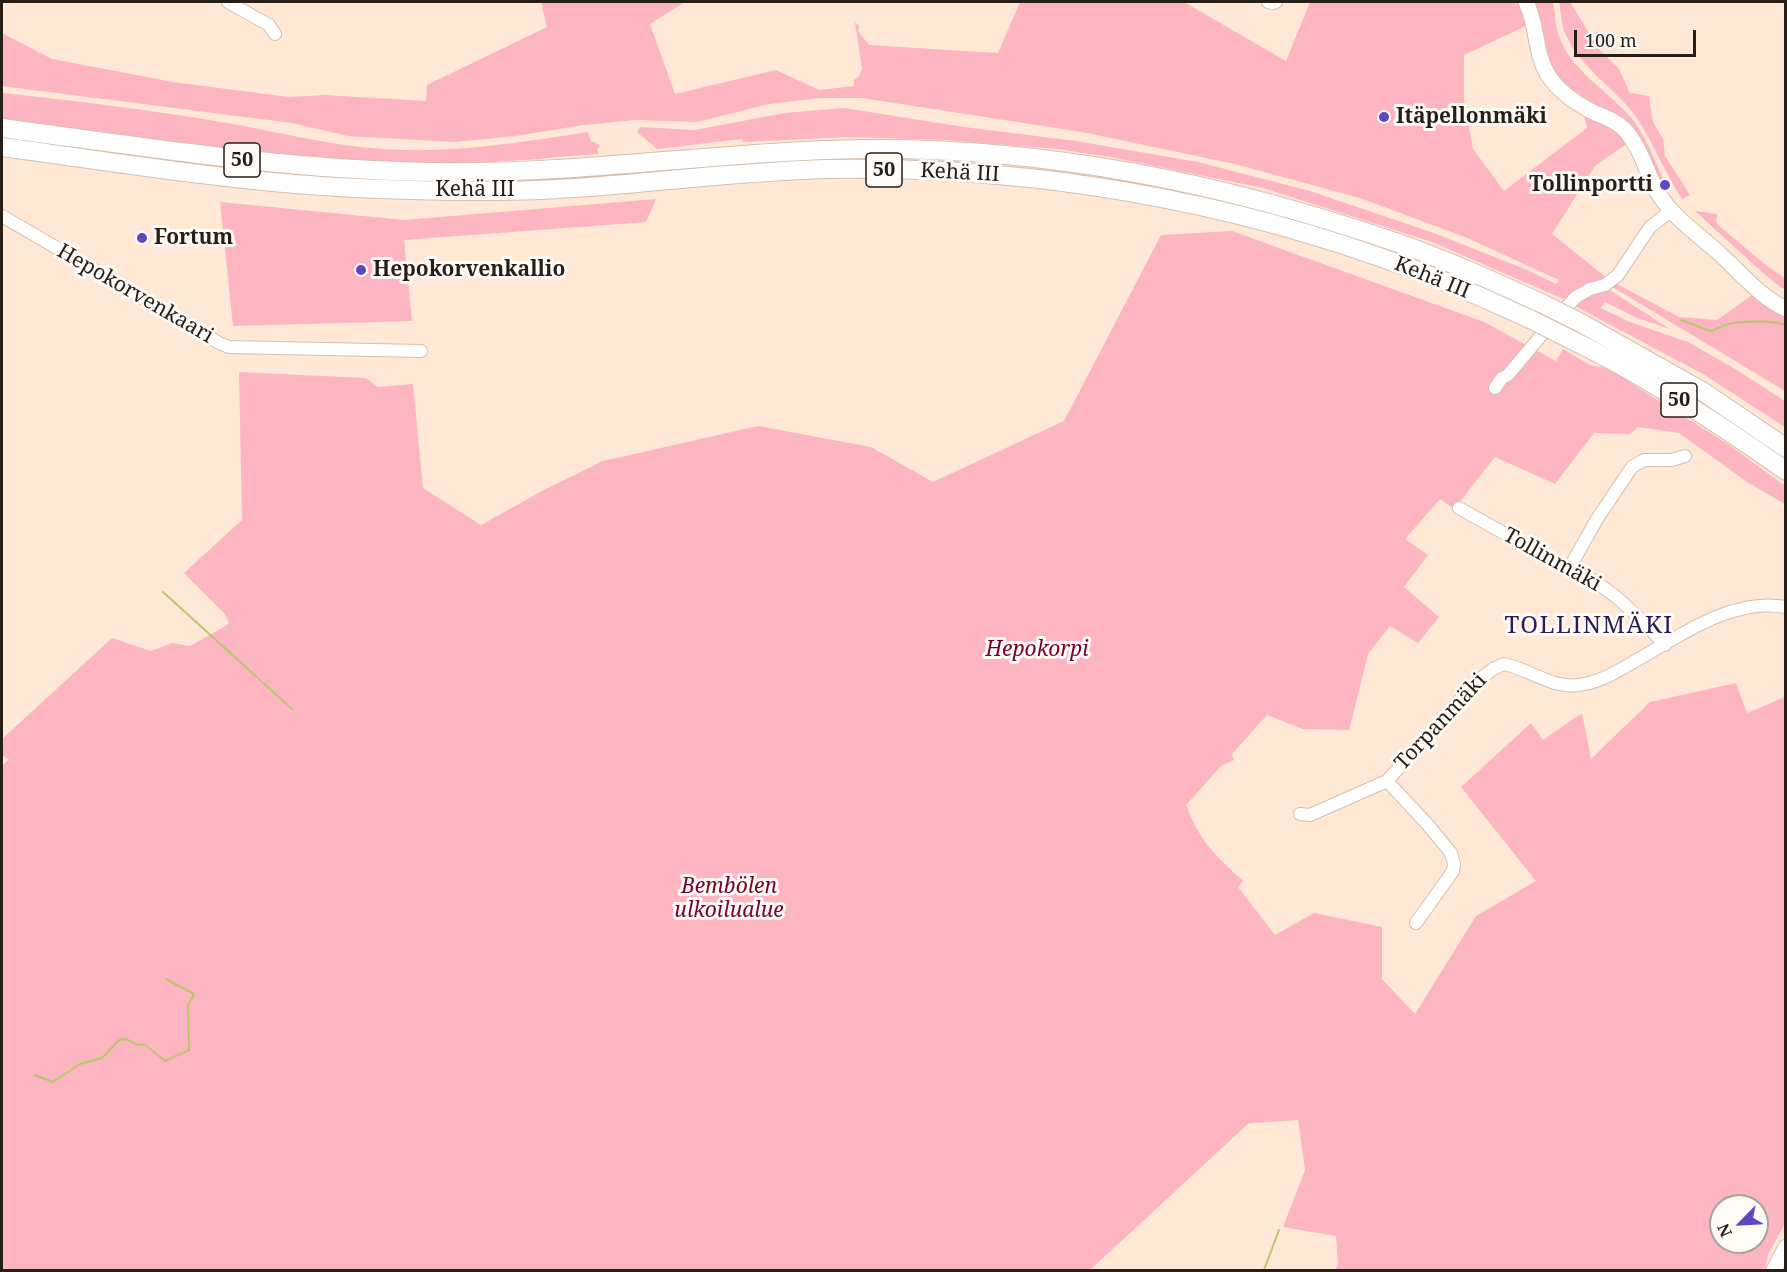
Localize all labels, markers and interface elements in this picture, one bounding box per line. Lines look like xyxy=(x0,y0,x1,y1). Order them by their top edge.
scale bar xyxy=(1577,18,1698,56)
text: 100 m xyxy=(1585,28,1637,52)
place label: Itäpellonmäki xyxy=(1396,104,1547,130)
marker: Itäpellonmäki xyxy=(1377,110,1391,124)
road number: 50 xyxy=(224,143,260,177)
road number: 50 xyxy=(866,153,902,187)
street label: Kehä III xyxy=(920,158,1000,188)
place label: Tollinportti xyxy=(1529,172,1653,198)
street label: Kehä III xyxy=(435,177,515,203)
marker: Tollinportti xyxy=(1658,178,1672,192)
place label: Fortum xyxy=(154,225,233,251)
marker: Fortum xyxy=(135,231,149,245)
street label: Hepokorvenkaari xyxy=(52,239,218,349)
street label: Kehä III xyxy=(1391,251,1473,305)
place label: Hepokorvenkallio xyxy=(373,257,565,283)
marker: Hepokorvenkallio xyxy=(354,263,368,277)
road number: 50 xyxy=(1661,383,1697,417)
street label: Tollinmäki xyxy=(1499,523,1605,597)
district label: TOLLINMÄKI xyxy=(1504,612,1674,640)
park label: Hepokorpi xyxy=(985,637,1089,663)
street label: Torpanmäki xyxy=(1390,669,1492,775)
park label: Bembölen ulkoilualue xyxy=(674,874,784,924)
north arrow xyxy=(1709,1194,1769,1254)
text: N xyxy=(1712,1220,1737,1241)

